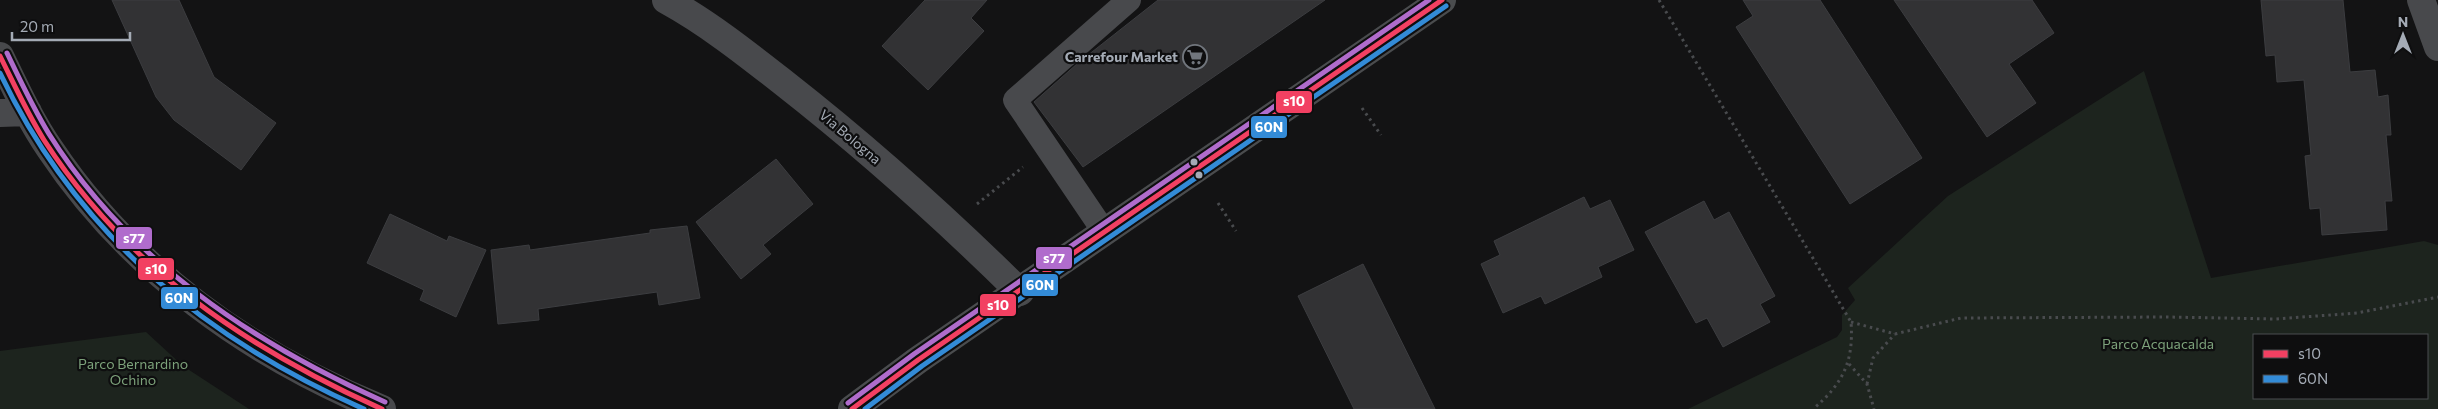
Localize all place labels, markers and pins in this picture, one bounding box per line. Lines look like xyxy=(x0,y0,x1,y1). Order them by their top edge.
supermarket icon: Carrefour Market xyxy=(1182,44,1208,70)
place label: Carrefour Market xyxy=(1065,48,1178,65)
unlabelled marker xyxy=(1189,157,1199,167)
unlabelled marker xyxy=(1194,170,1204,180)

